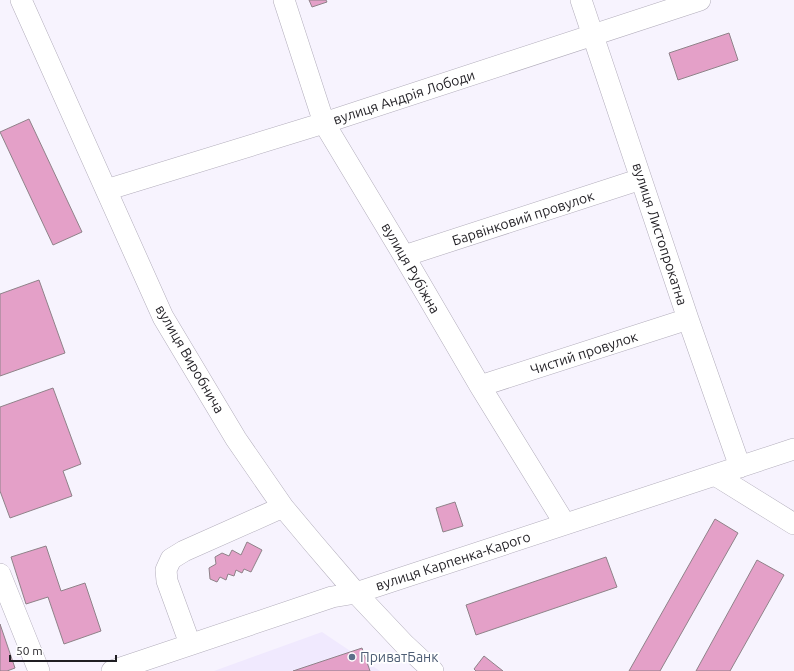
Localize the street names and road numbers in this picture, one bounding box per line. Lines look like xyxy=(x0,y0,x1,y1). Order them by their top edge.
street label: вулиця Андрія Лободи xyxy=(331,67,477,127)
street label: вулиця Листопрокатна xyxy=(629,161,691,307)
street label: Барвінковий провулок xyxy=(450,187,596,249)
street label: вулиця Рубіжна xyxy=(379,220,443,316)
street label: вулиця Виробнича xyxy=(152,302,228,416)
street label: Чистий провулок xyxy=(528,328,640,378)
street label: вулиця Карпенка-Карого xyxy=(374,528,532,594)

